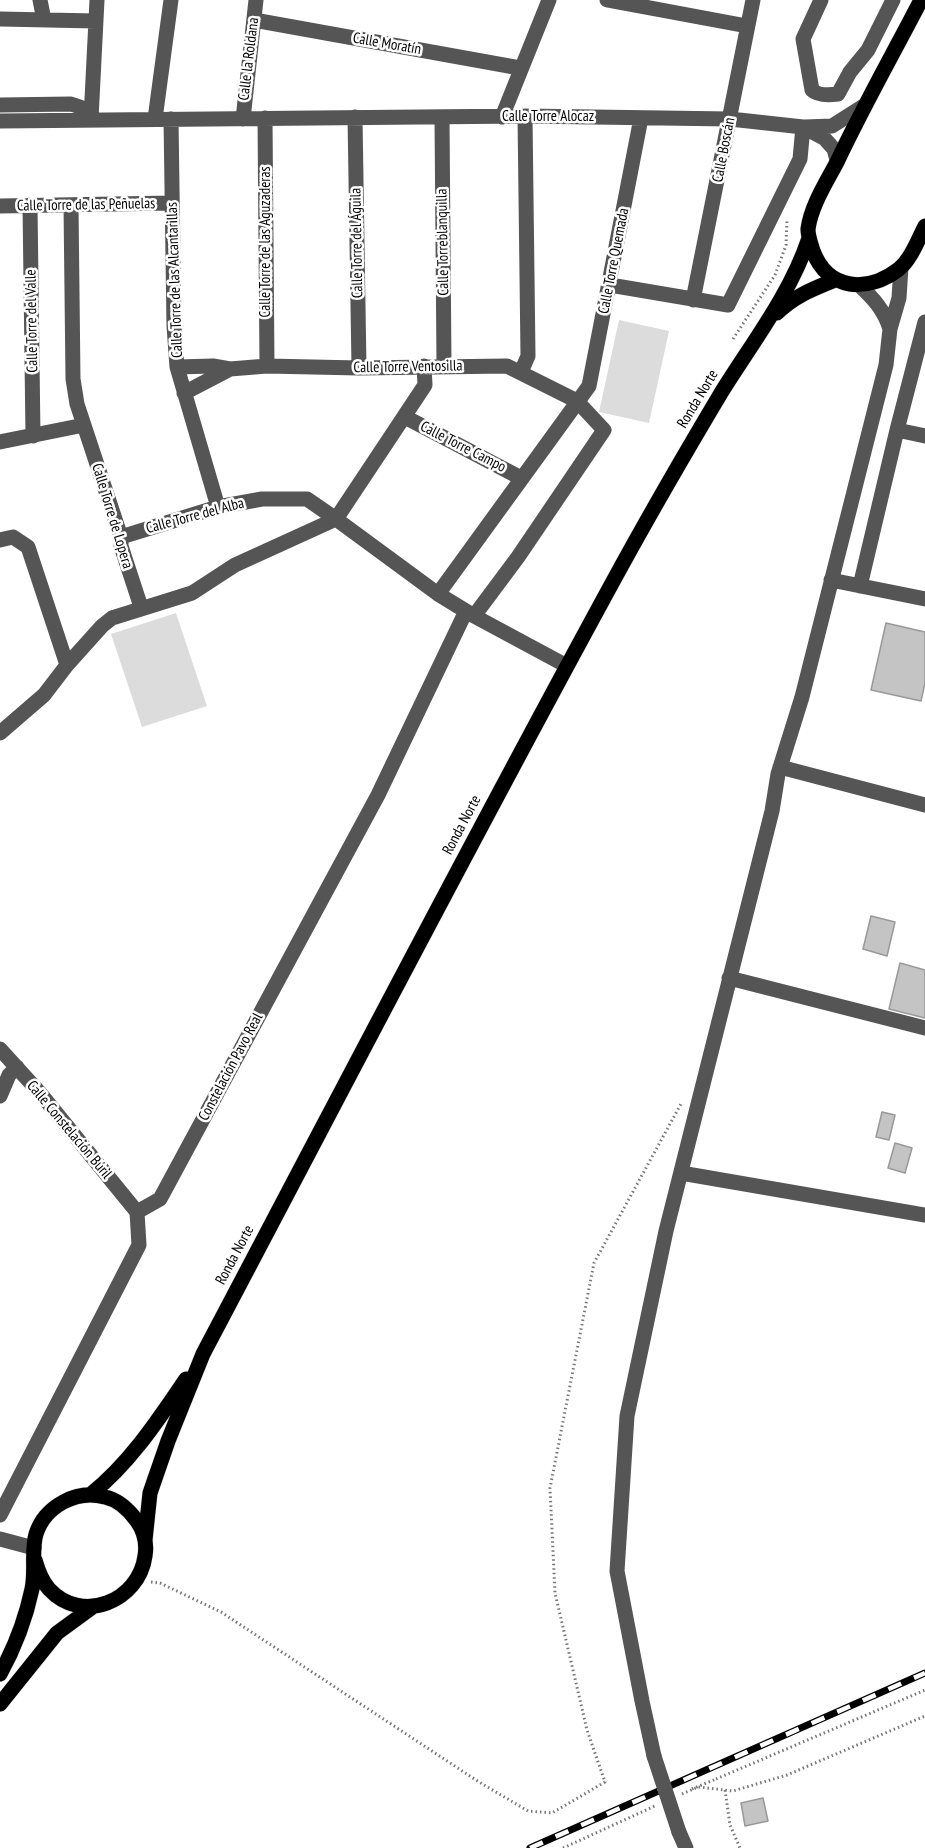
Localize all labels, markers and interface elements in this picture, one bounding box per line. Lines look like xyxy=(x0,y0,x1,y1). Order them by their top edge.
street label: Calle la Roldana xyxy=(235,17,263,101)
street label: Calle Moratín xyxy=(351,29,423,59)
street label: Calle Torre Alocaz xyxy=(502,108,594,126)
street label: Calle Boscán xyxy=(709,116,739,184)
street label: Calle Torre de las Aguzaderas xyxy=(257,166,275,318)
street label: Calle Torre del Águila xyxy=(347,188,367,298)
street label: Calle Torreblanquilla xyxy=(433,188,453,296)
street label: Calle Torre de las Peñuelas xyxy=(17,195,155,215)
street label: Calle Torre de las Alcantarillas xyxy=(163,202,187,358)
street label: Calle Torre Quemada xyxy=(595,207,633,315)
street label: Calle Torre del Valle xyxy=(22,269,42,373)
street label: Calle Torre Ventosilla xyxy=(353,357,463,377)
street label: Ronda Norte xyxy=(674,367,722,431)
street label: Calle Torre Campo xyxy=(417,418,509,476)
street label: Calle Torre de Lopera xyxy=(87,461,137,571)
street label: Calle Torre del Alba xyxy=(144,494,246,538)
street label: Ronda Norte xyxy=(439,792,485,858)
street label: Constelación Pavo Real xyxy=(195,1010,267,1124)
street label: Calle Constelación Búril xyxy=(23,1077,115,1183)
street label: Ronda Norte xyxy=(212,1222,258,1288)

